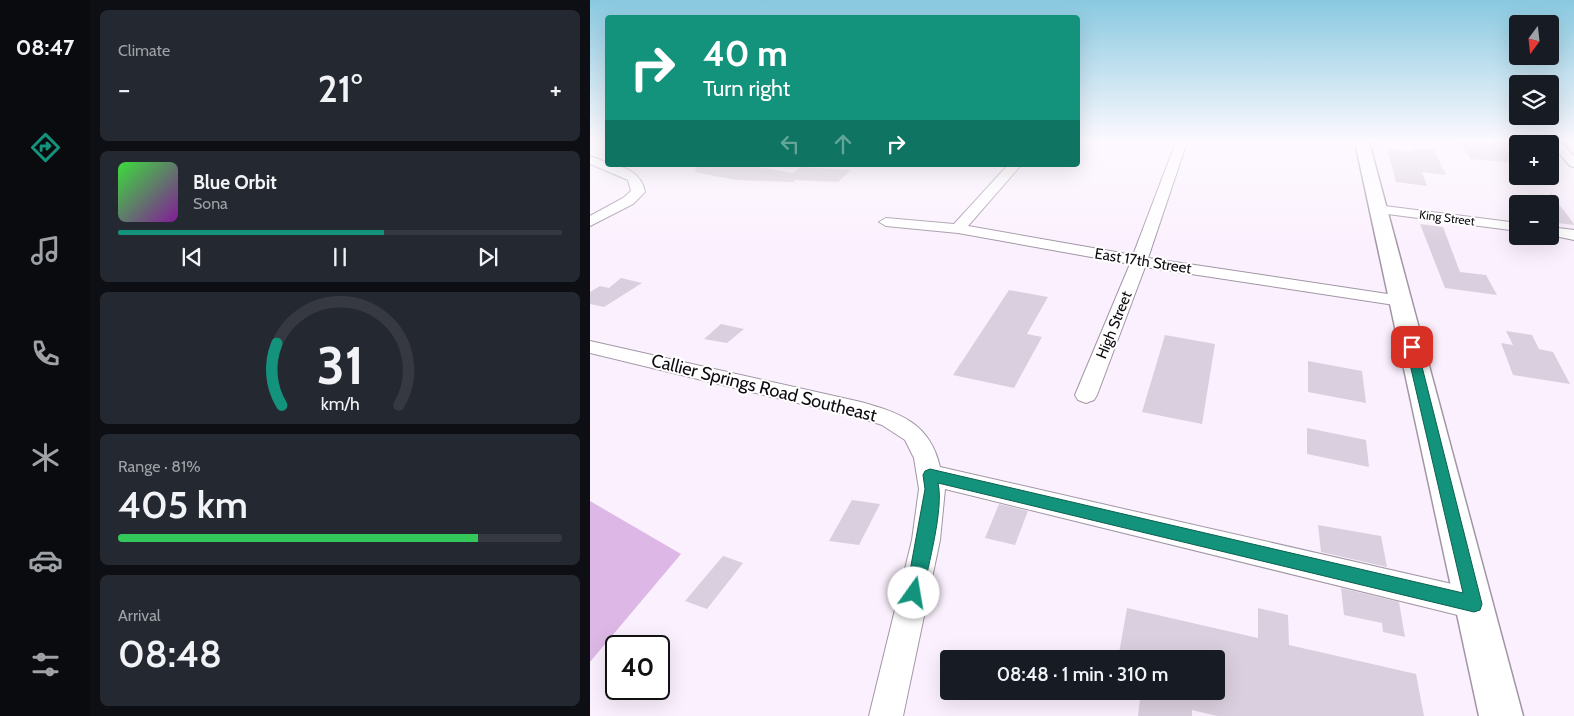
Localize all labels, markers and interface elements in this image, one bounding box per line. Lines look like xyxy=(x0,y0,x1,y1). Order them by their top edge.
north arrow xyxy=(1509,15,1559,65)
map controls xyxy=(1509,15,1559,245)
text: 40 m xyxy=(703,32,788,75)
text: 08:47 xyxy=(16,34,74,61)
icon: right xyxy=(620,35,685,100)
text: Climate xyxy=(118,41,170,60)
text: 21° xyxy=(318,65,362,112)
text: − xyxy=(118,72,130,106)
text: + xyxy=(550,72,562,106)
text: Turn right xyxy=(703,75,790,102)
button: layers xyxy=(1509,75,1559,125)
icon: directions xyxy=(28,130,63,165)
icon: left xyxy=(776,130,804,158)
icon: ahead xyxy=(829,130,857,158)
icon: right xyxy=(882,130,910,158)
button: + xyxy=(1509,135,1559,185)
text: Blue Orbit xyxy=(193,171,277,194)
text: Sona xyxy=(193,194,228,213)
button: − xyxy=(1509,195,1559,245)
street label: King Street xyxy=(1418,207,1476,228)
icon: music xyxy=(28,233,63,268)
icon: previous xyxy=(178,243,206,271)
icon: pause xyxy=(326,243,354,271)
icon: next xyxy=(474,243,502,271)
street label: East 17th Street xyxy=(1093,244,1193,278)
street label: High Street xyxy=(1092,289,1136,361)
pin xyxy=(1391,326,1433,368)
icon: arrive xyxy=(1398,333,1426,361)
text: 31 xyxy=(316,334,364,397)
icon: phone xyxy=(28,336,63,371)
street label: Callier Springs Road Southeast xyxy=(649,349,879,427)
text: km/h xyxy=(320,393,360,414)
icon: climate xyxy=(28,440,63,475)
text: Range · 81% xyxy=(118,457,201,476)
text: 405 km xyxy=(118,481,248,528)
icon: car xyxy=(28,543,63,578)
position arrow xyxy=(887,566,939,618)
text: Arrival xyxy=(118,606,161,625)
text: 08:48 xyxy=(118,630,222,677)
speed limit sign: 40 xyxy=(605,635,670,700)
icon: filters xyxy=(28,647,63,682)
text: 08:48 · 1 min · 310 m xyxy=(997,663,1168,686)

